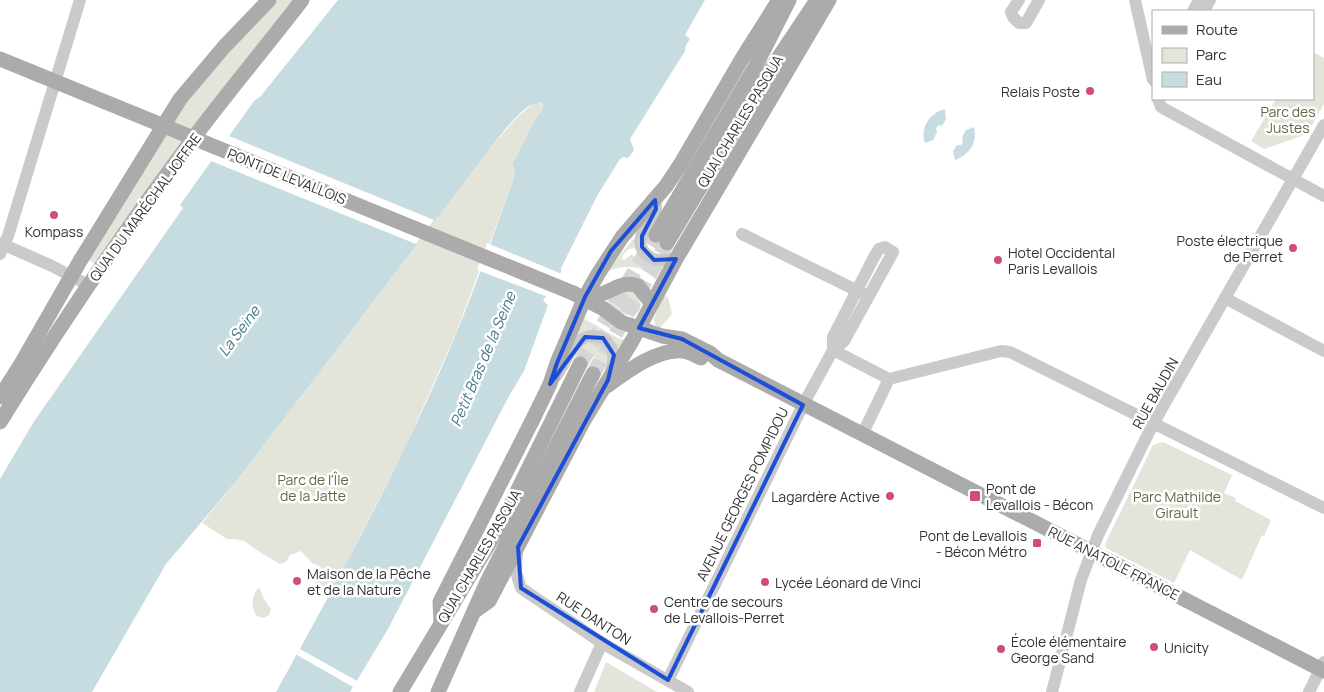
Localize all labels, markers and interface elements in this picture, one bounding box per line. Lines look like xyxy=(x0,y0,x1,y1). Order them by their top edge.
legend xyxy=(1152,10,1314,100)
text: Route xyxy=(1196,19,1238,40)
text: Parc xyxy=(1196,44,1227,65)
street label: QUAI CHARLES PASQUA xyxy=(693,51,787,191)
text: Eau xyxy=(1196,69,1222,90)
place label: Relais Poste xyxy=(1001,82,1080,101)
marker: Relais Poste xyxy=(1084,85,1096,97)
park label: Parc des Justes xyxy=(1260,102,1316,137)
street label: QUAI DU MARÉCHAL JOFFRE xyxy=(85,129,205,285)
street label: PONT DE LEVALLOIS xyxy=(225,143,350,209)
marker: Kompass xyxy=(48,209,60,221)
place label: Kompass xyxy=(25,222,83,241)
place label: Poste électrique de Perret xyxy=(1177,231,1283,266)
marker: Poste électrique de Perret xyxy=(1287,242,1299,254)
place label: Hotel Occidental Paris Levallois xyxy=(1008,243,1115,278)
marker: Hotel Occidental Paris Levallois xyxy=(992,254,1004,266)
water label: Petit Bras de la Seine xyxy=(445,287,521,430)
water label: La Seine xyxy=(213,300,266,361)
street label: RUE BAUDIN xyxy=(1128,354,1182,432)
street label: AVENUE GEORGES POMPIDOU xyxy=(692,404,792,584)
park label: Parc de l'Île de la Jatte xyxy=(277,470,349,505)
place label: Pont de Levallois - Bécon xyxy=(986,479,1093,514)
street label: QUAI CHARLES PASQUA xyxy=(433,486,525,626)
place label: Lagardère Active xyxy=(771,487,880,506)
park label: Parc Mathilde Girault xyxy=(1133,487,1221,522)
marker: Pont de Levallois - Bécon xyxy=(968,489,982,503)
marker: Lagardère Active xyxy=(884,490,896,502)
street label: RUE ANATOLE FRANCE xyxy=(1045,522,1183,604)
place label: Pont de Levallois - Bécon Métro xyxy=(919,526,1027,561)
marker: Pont de Levallois - Bécon Métro xyxy=(1031,537,1043,549)
place label: Maison de la Pêche et de la Nature xyxy=(307,564,431,599)
place label: Lycée Léonard de Vinci xyxy=(775,573,921,592)
marker: Maison de la Pêche et de la Nature xyxy=(291,575,303,587)
marker: Lycée Léonard de Vinci xyxy=(759,576,771,588)
street label: RUE DANTON xyxy=(553,587,635,649)
place label: Centre de secours de Levallois-Perret xyxy=(664,592,785,627)
marker: Centre de secours de Levallois-Perret xyxy=(648,603,660,615)
place label: École élémentaire George Sand xyxy=(1011,632,1126,667)
place label: Unicity xyxy=(1164,638,1210,657)
marker: Unicity xyxy=(1148,641,1160,653)
marker: École élémentaire George Sand xyxy=(995,643,1007,655)

